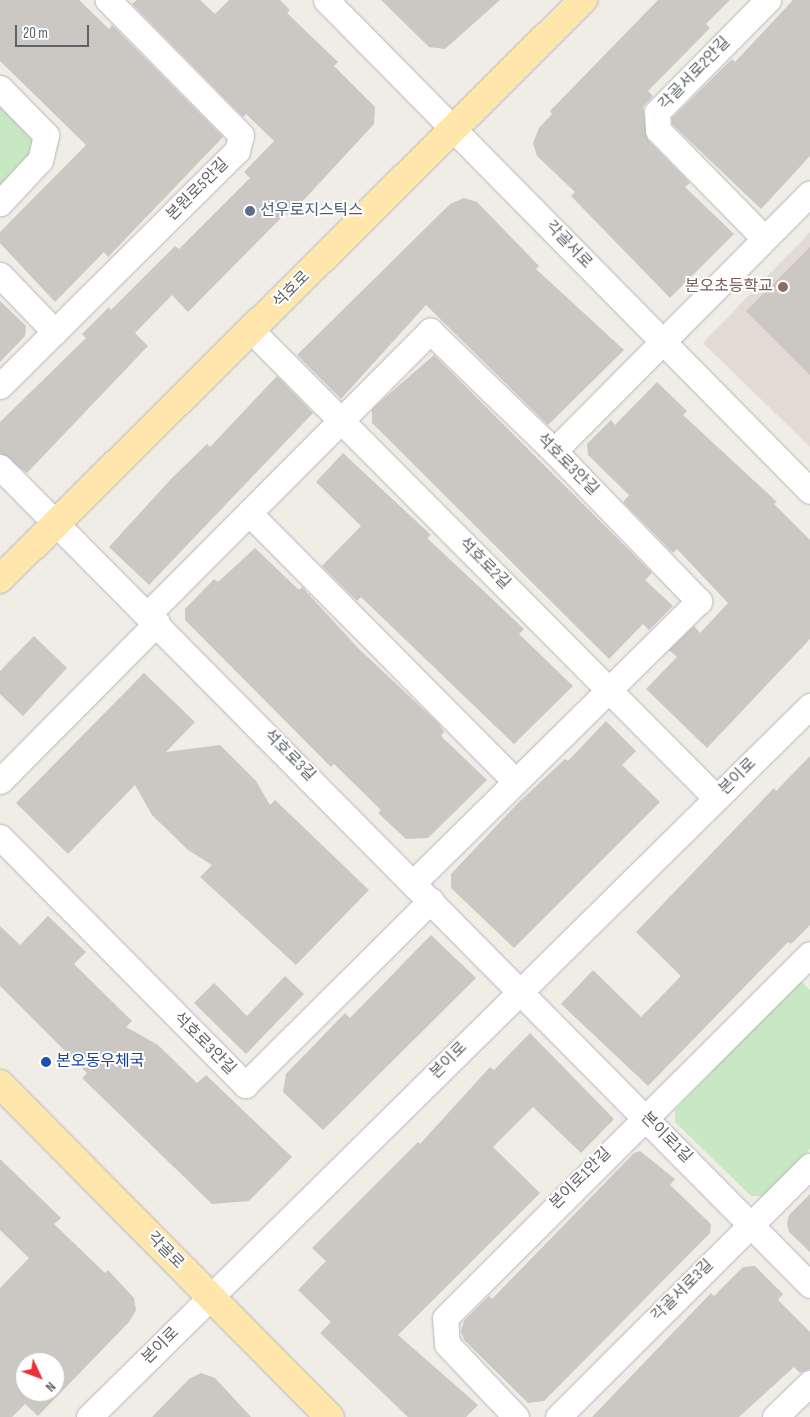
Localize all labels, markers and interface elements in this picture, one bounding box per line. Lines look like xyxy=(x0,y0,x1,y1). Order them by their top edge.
scale bar xyxy=(18,15,91,47)
text: 20 m xyxy=(23,24,48,43)
street label: 각골서로2안길 xyxy=(655,33,735,115)
street label: 본원로5안길 xyxy=(163,155,233,225)
place label: 선우로지스틱스 xyxy=(260,201,363,221)
marker: 선우로지스틱스 xyxy=(244,205,256,217)
street label: 각골서로 xyxy=(541,217,595,273)
street label: 석호로 xyxy=(270,268,314,312)
place label: 본오초등학교 xyxy=(685,277,773,297)
marker: 본오초등학교 xyxy=(777,281,789,293)
street label: 석호로3안길 xyxy=(532,430,602,500)
street label: 석호로2길 xyxy=(454,534,514,594)
street label: 석호로3길 xyxy=(259,726,319,786)
street label: 본이로 xyxy=(716,755,760,799)
street label: 석호로3안길 xyxy=(169,1009,239,1079)
street label: 본이로 xyxy=(427,1039,471,1083)
place label: 본오동우체국 xyxy=(56,1052,144,1072)
marker: 본오동우체국 xyxy=(40,1056,52,1068)
street label: 본이로1길 xyxy=(636,1108,696,1168)
street label: 본이로1안길 xyxy=(546,1144,616,1214)
street label: 각골로 xyxy=(143,1229,187,1273)
street label: 각골서로3길 xyxy=(648,1256,718,1326)
street label: 본이로 xyxy=(139,1324,183,1368)
north arrow xyxy=(15,1352,65,1402)
text: N xyxy=(42,1378,59,1395)

